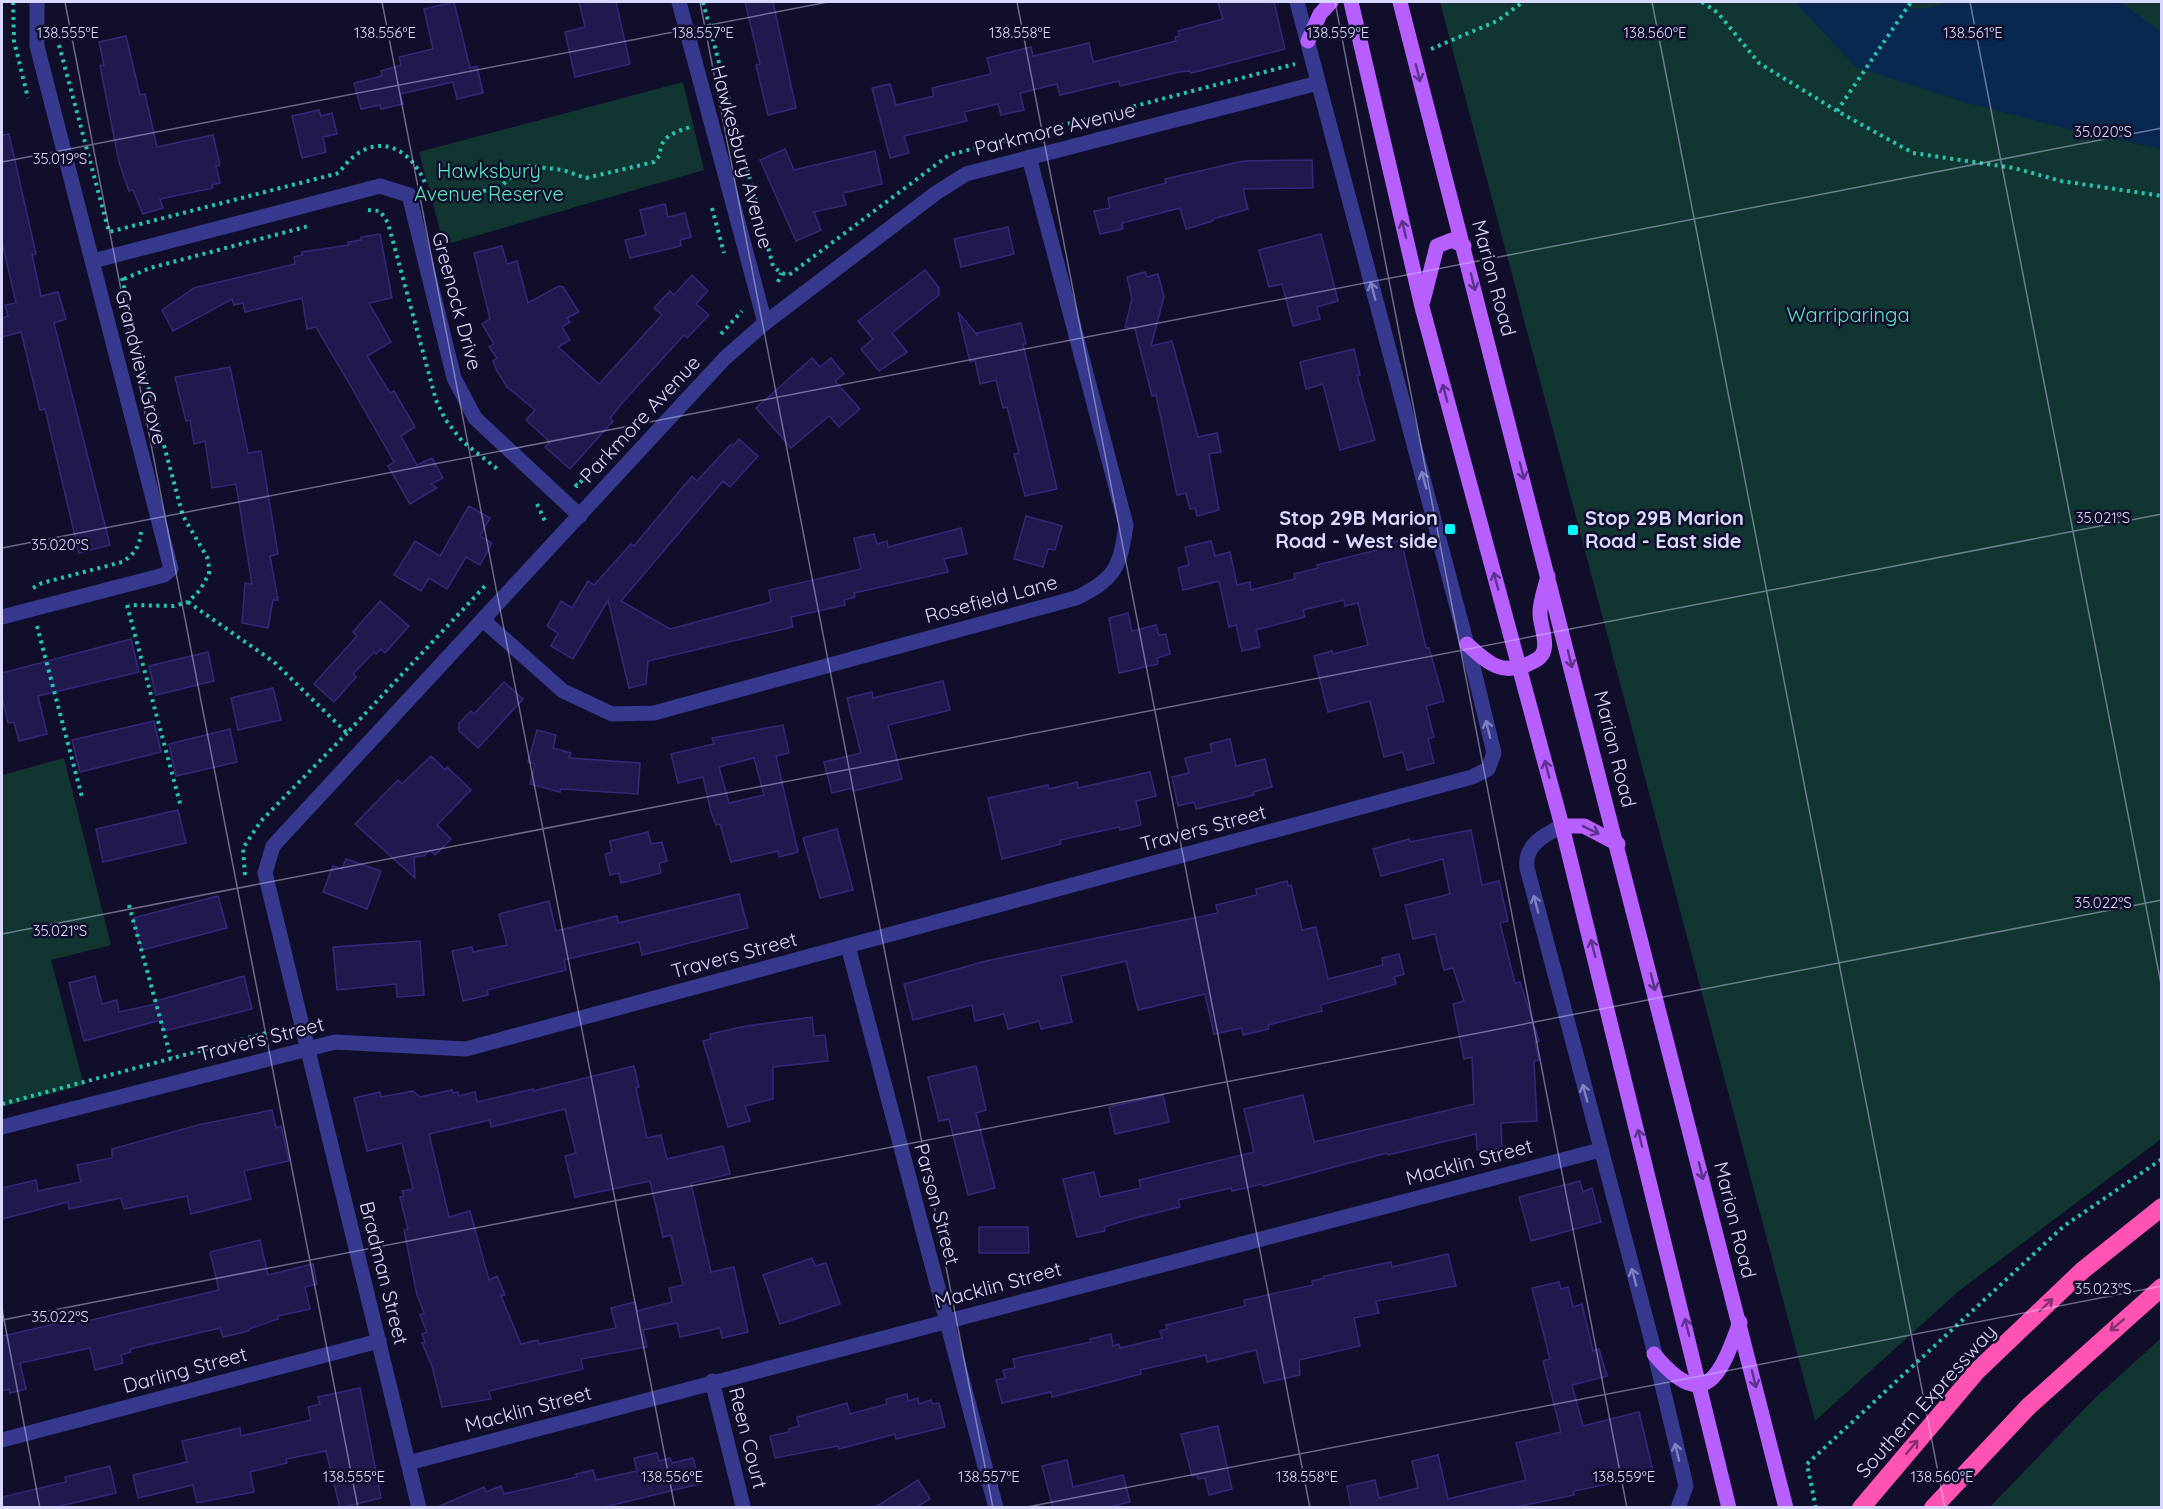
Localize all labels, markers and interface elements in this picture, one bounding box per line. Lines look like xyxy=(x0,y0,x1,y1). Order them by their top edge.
text: 138.555°E xyxy=(37,23,99,42)
text: 138.556°E xyxy=(354,23,416,42)
text: 138.557°E xyxy=(672,23,734,42)
text: 138.558°E xyxy=(989,23,1051,42)
text: 138.559°E xyxy=(1307,23,1369,42)
text: 138.560°E xyxy=(1624,23,1686,42)
text: 138.561°E xyxy=(1943,23,2003,42)
street label: Hawkesbury Avenue xyxy=(706,62,779,251)
one-way arrow xyxy=(1413,63,1425,82)
street label: Parkmore Avenue xyxy=(972,96,1138,161)
text: 35.020°S xyxy=(2074,122,2132,141)
text: 35.019°S xyxy=(33,149,87,168)
park label: Hawksbury Avenue Reserve xyxy=(414,158,564,206)
street label: Marion Road xyxy=(1467,217,1522,339)
one-way arrow xyxy=(1397,220,1409,239)
street label: Greenock Drive xyxy=(427,229,488,373)
one-way arrow xyxy=(1467,272,1479,291)
one-way arrow xyxy=(1367,282,1379,301)
street label: Grandview Grove xyxy=(110,287,173,447)
park label: Warriparinga xyxy=(1786,302,1910,327)
street label: Parkmore Avenue xyxy=(574,350,705,488)
one-way arrow xyxy=(1439,384,1451,403)
one-way arrow xyxy=(1516,461,1528,480)
one-way arrow xyxy=(1417,470,1429,489)
place label: Stop 29B Marion Road - West side xyxy=(1275,505,1438,553)
place label: Stop 29B Marion Road - East side xyxy=(1585,505,1744,553)
text: 35.021°S xyxy=(2076,508,2130,527)
marker: Stop 29B Marion Road - West side xyxy=(1443,522,1457,536)
marker: Stop 29B Marion Road - East side xyxy=(1566,523,1580,537)
text: 35.020°S xyxy=(31,535,89,554)
street label: Rosefield Lane xyxy=(922,569,1060,628)
one-way arrow xyxy=(1490,572,1502,591)
one-way arrow xyxy=(1565,650,1577,669)
street label: Marion Road xyxy=(1589,688,1642,810)
one-way arrow xyxy=(1482,720,1494,739)
one-way arrow xyxy=(1541,760,1552,779)
street label: Travers Street xyxy=(1137,799,1269,856)
one-way arrow xyxy=(1582,825,1600,837)
text: 35.022°S xyxy=(2074,893,2132,912)
one-way arrow xyxy=(1530,895,1541,914)
text: 35.021°S xyxy=(33,921,87,940)
street label: Travers Street xyxy=(668,926,800,983)
one-way arrow xyxy=(1586,939,1598,958)
one-way arrow xyxy=(1648,972,1660,991)
street label: Travers Street xyxy=(195,1011,327,1066)
one-way arrow xyxy=(1579,1084,1590,1103)
one-way arrow xyxy=(1633,1128,1645,1147)
street label: Macklin Street xyxy=(1403,1133,1535,1190)
street label: Parson Street xyxy=(909,1140,966,1268)
street label: Marion Road xyxy=(1709,1159,1762,1281)
one-way arrow xyxy=(1696,1161,1708,1180)
street label: Bradman Street xyxy=(355,1199,414,1347)
street label: Macklin Street xyxy=(932,1256,1064,1313)
one-way arrow xyxy=(1628,1268,1639,1287)
text: 35.023°S xyxy=(2075,1279,2131,1298)
one-way arrow xyxy=(2038,1299,2053,1313)
text: 35.022°S xyxy=(31,1307,89,1326)
one-way arrow xyxy=(1680,1318,1692,1337)
one-way arrow xyxy=(2110,1318,2125,1332)
street label: Southern Expressway xyxy=(1850,1319,2001,1483)
street label: Darling Street xyxy=(120,1341,250,1398)
one-way arrow xyxy=(1749,1369,1761,1388)
street label: Macklin Street xyxy=(462,1380,594,1437)
street label: Reen Court xyxy=(724,1384,773,1492)
one-way arrow xyxy=(1906,1439,1919,1455)
one-way arrow xyxy=(1671,1443,1683,1462)
text: 138.555°E xyxy=(323,1467,385,1486)
text: 138.556°E xyxy=(641,1467,703,1486)
text: 138.557°E xyxy=(958,1467,1020,1486)
text: 138.558°E xyxy=(1276,1467,1338,1486)
text: 138.559°E xyxy=(1593,1467,1655,1486)
text: 138.560°E xyxy=(1911,1467,1973,1486)

